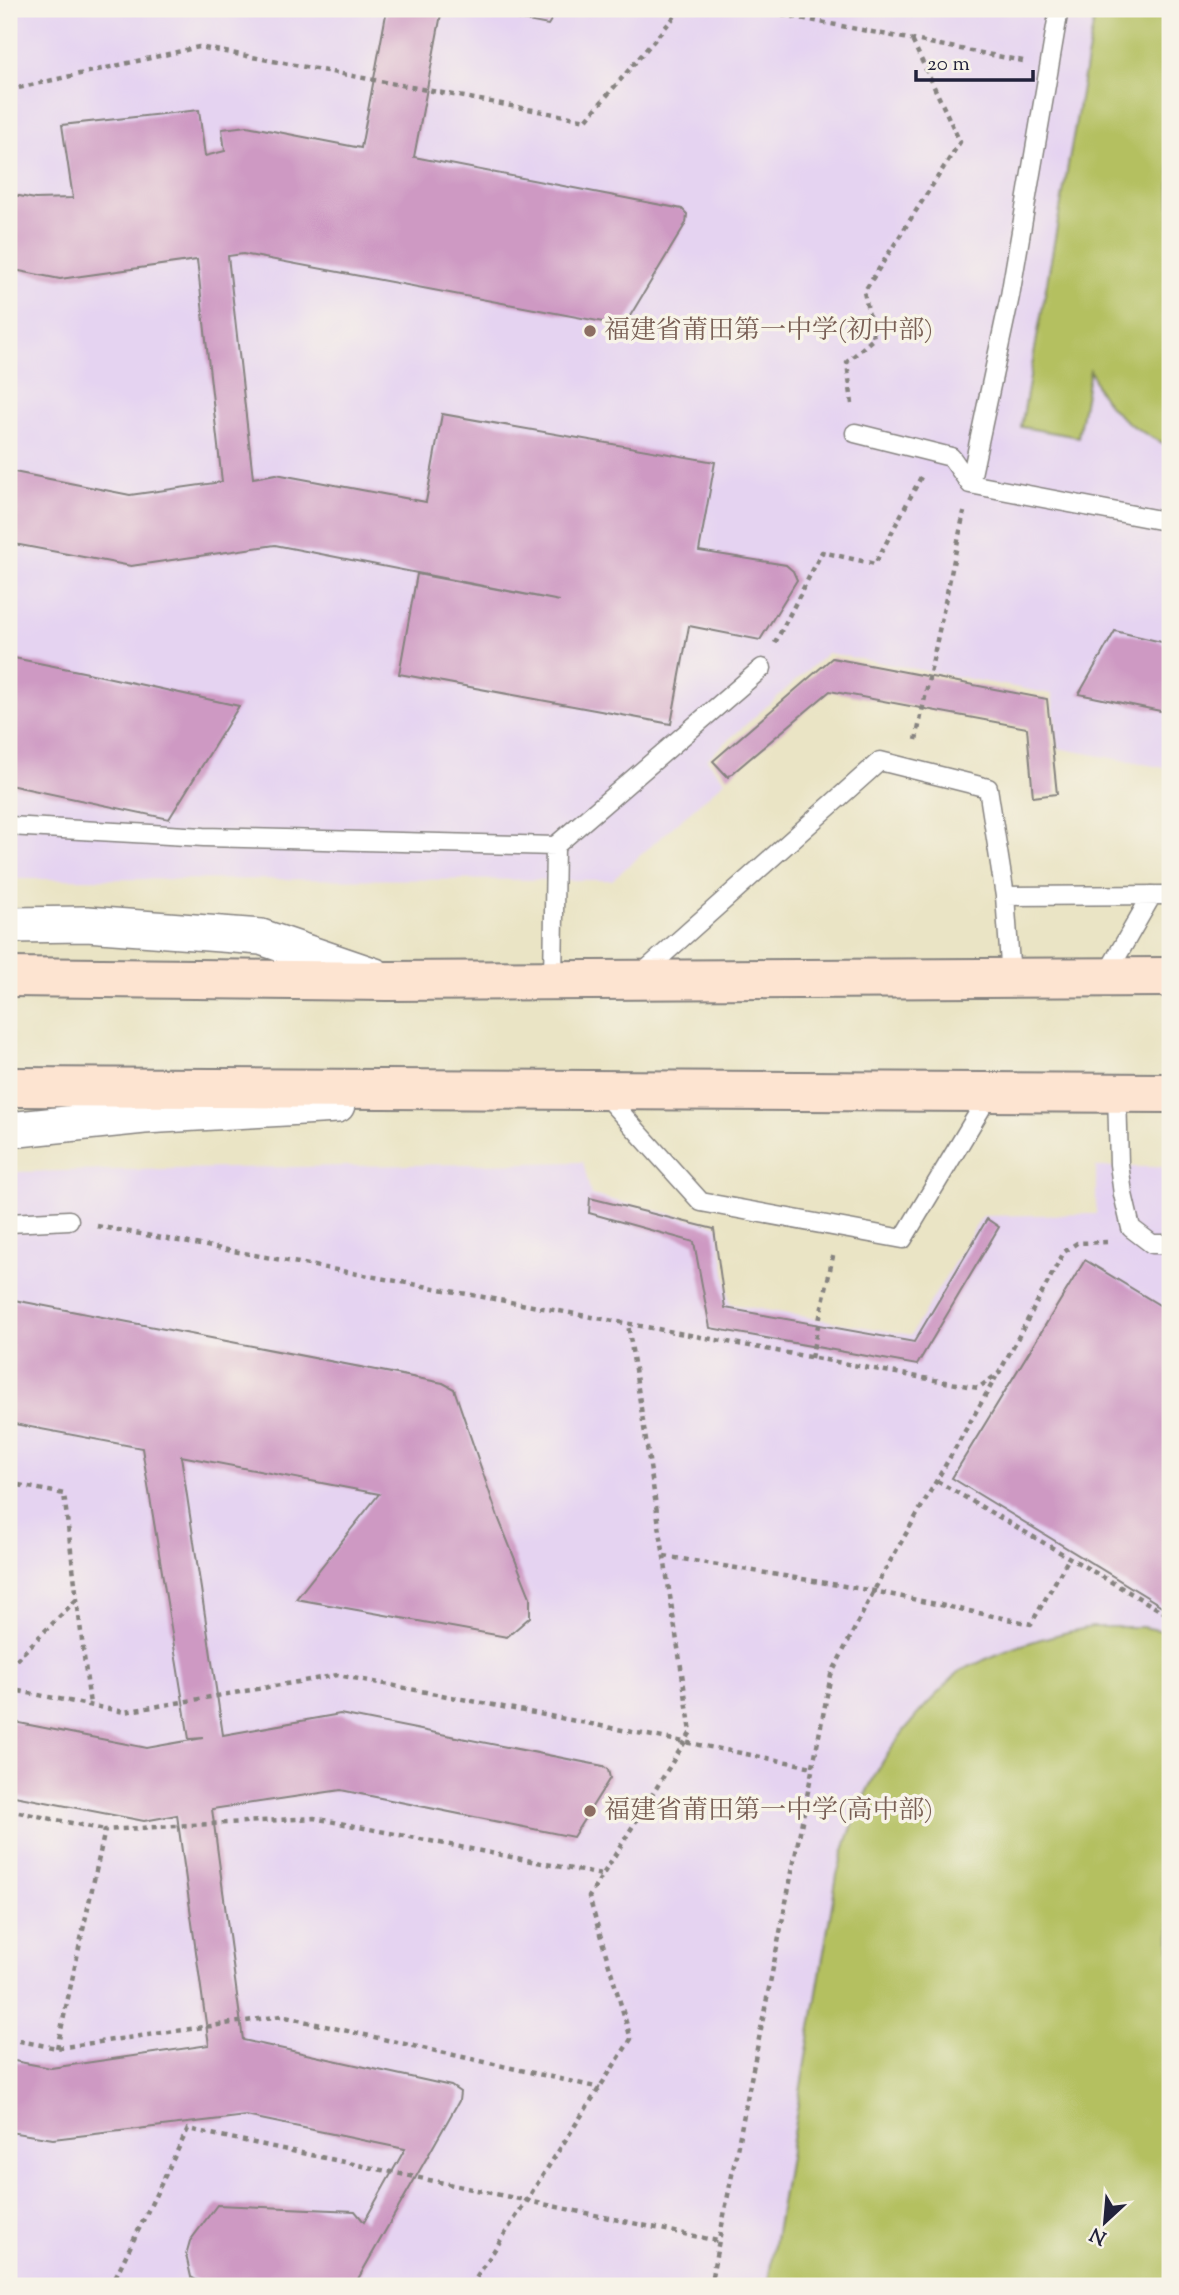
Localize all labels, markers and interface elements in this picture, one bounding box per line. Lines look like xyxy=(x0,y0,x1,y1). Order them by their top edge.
scale bar xyxy=(916,38,1034,82)
text: 20 m xyxy=(927,50,970,80)
place label: 福建省莆田第一中学(初中部) xyxy=(604,313,933,350)
marker: 福建省莆田第一中学(初中部) xyxy=(582,323,598,339)
place label: 福建省莆田第一中学(高中部) xyxy=(604,1793,933,1830)
marker: 福建省莆田第一中学(高中部) xyxy=(582,1803,598,1819)
north arrow xyxy=(1070,2186,1140,2256)
text: N xyxy=(1086,2220,1111,2250)

